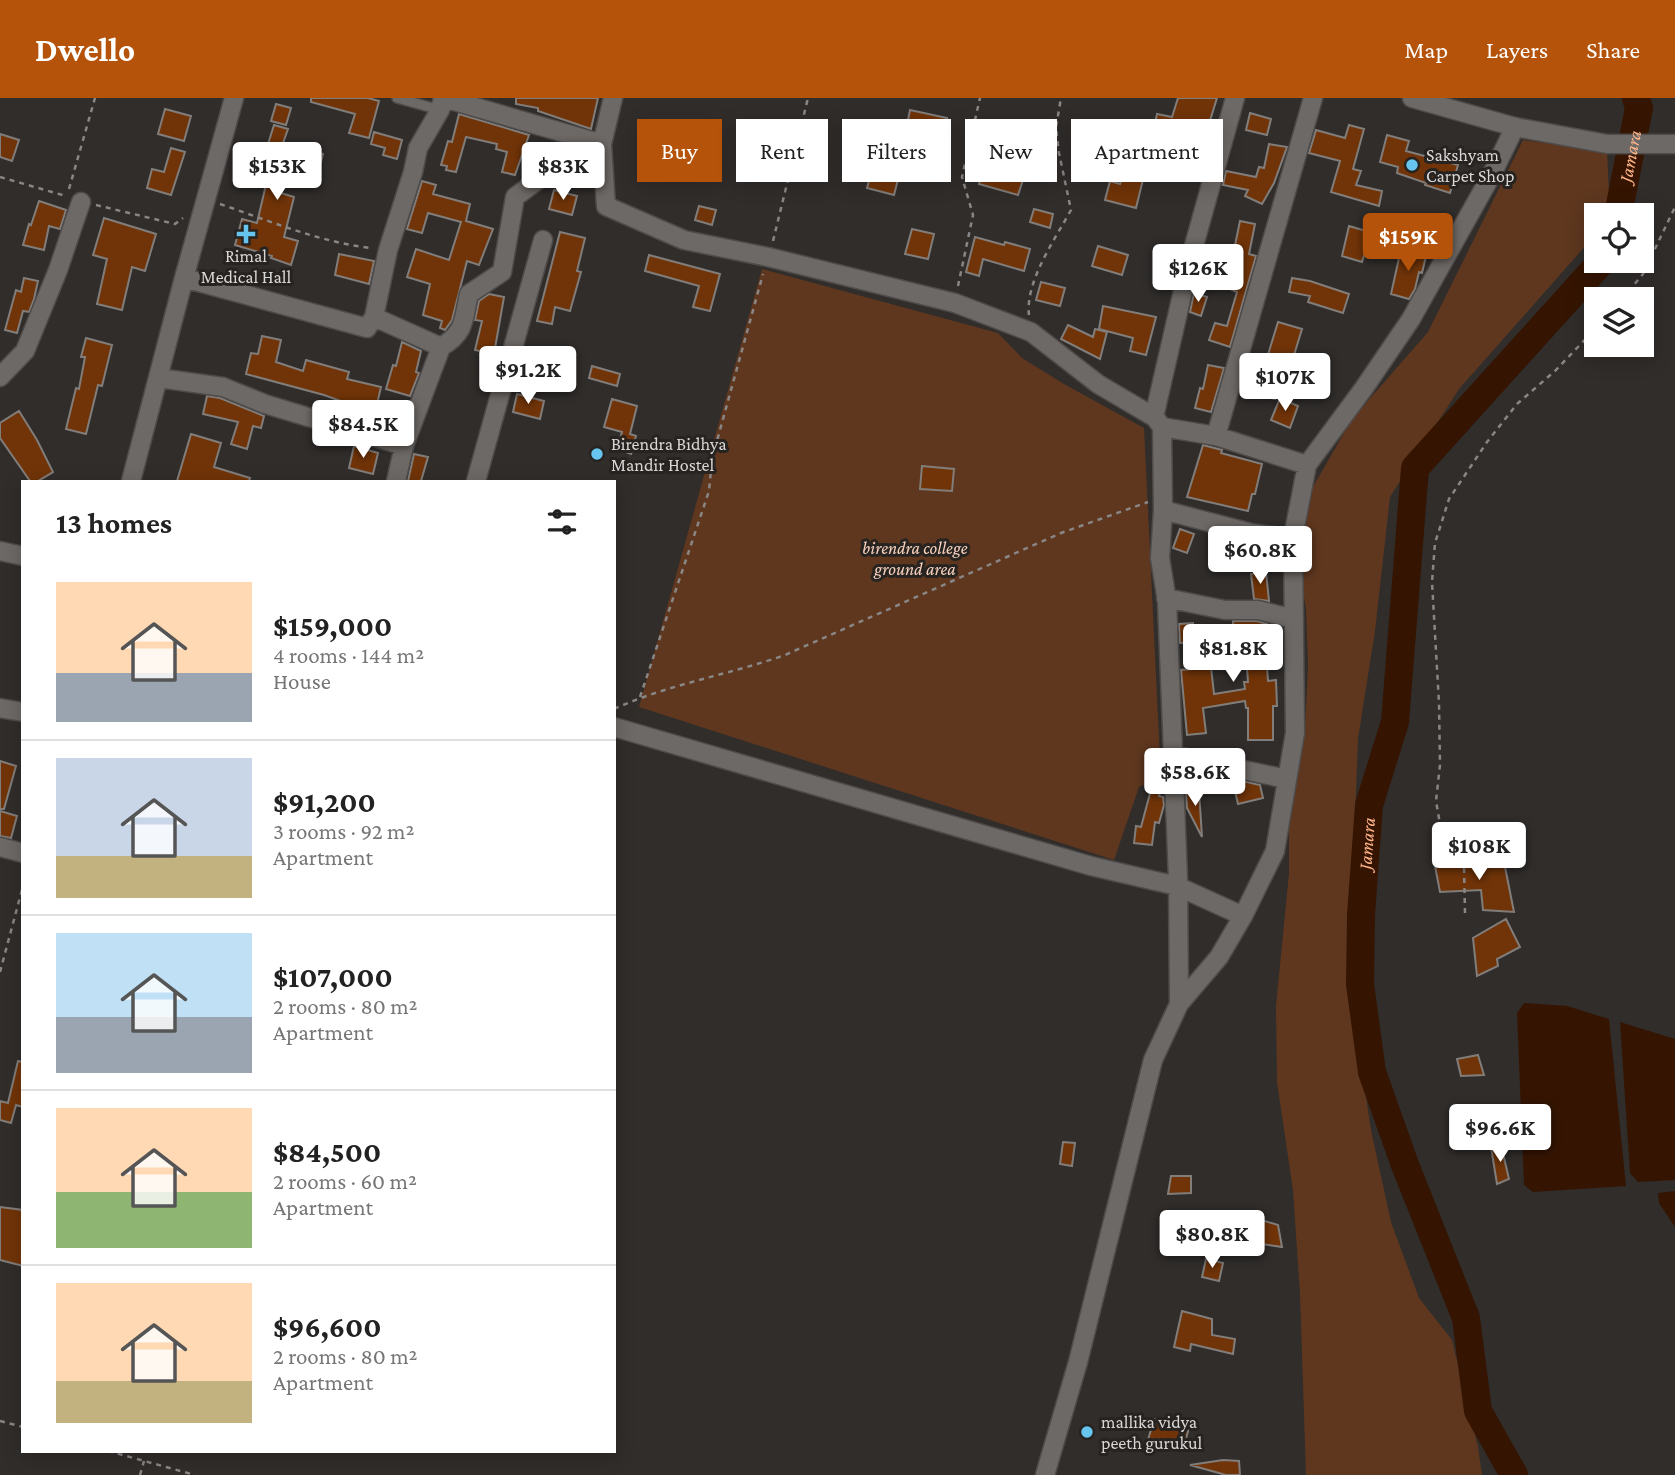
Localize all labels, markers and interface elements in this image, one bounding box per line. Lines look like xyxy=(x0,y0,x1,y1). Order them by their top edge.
text: Dwello xyxy=(35,31,135,68)
text: Map xyxy=(1404,36,1448,63)
text: Layers xyxy=(1486,36,1548,63)
text: Share xyxy=(1586,36,1640,63)
chip: Buy xyxy=(637,119,722,182)
chip: Rent xyxy=(736,119,828,182)
chip: Filters xyxy=(842,119,951,182)
chip: New xyxy=(965,119,1057,182)
chip: Apartment xyxy=(1071,119,1223,182)
water label: Jamara xyxy=(1614,128,1645,187)
pin: $153K xyxy=(228,142,326,202)
pin: $83K xyxy=(522,142,604,202)
place label: Sakshyam Carpet Shop xyxy=(1426,145,1514,186)
text: $153K xyxy=(249,152,305,178)
text: $83K xyxy=(538,152,588,178)
marker: Sakshyam Carpet Shop xyxy=(1404,157,1420,173)
map controls xyxy=(1584,203,1654,357)
button: locate xyxy=(1584,203,1654,273)
pin: $159K xyxy=(1359,214,1457,273)
text: $159K xyxy=(1379,223,1437,249)
marker: Rimal Medical Hall xyxy=(238,226,254,242)
pin: $126K xyxy=(1149,244,1247,304)
place label: Rimal Medical Hall xyxy=(201,246,292,287)
text: $126K xyxy=(1168,254,1228,280)
button: layers xyxy=(1584,287,1654,357)
pin: $91.2K xyxy=(471,346,585,406)
pin: $107K xyxy=(1236,354,1334,413)
text: $91.2K xyxy=(495,356,561,382)
text: $107K xyxy=(1255,363,1315,389)
pin: $84.5K xyxy=(306,400,420,460)
text: $84.5K xyxy=(328,410,398,436)
place label: Birendra Bidhya Mandir Hostel xyxy=(611,434,727,475)
marker: Birendra Bidhya Mandir Hostel xyxy=(589,446,605,462)
icon: filters xyxy=(543,503,581,541)
text: 13 homes xyxy=(56,506,172,539)
pin: $60.8K xyxy=(1203,526,1317,586)
text: $60.8K xyxy=(1224,536,1296,562)
park label: birendra college ground area xyxy=(862,538,968,579)
text: $159,000 xyxy=(273,609,392,642)
icon: home xyxy=(112,610,196,694)
pin: $81.8K xyxy=(1176,624,1290,684)
text: $81.8K xyxy=(1199,634,1267,660)
text: 4 rooms · 144 m² xyxy=(273,642,424,668)
text: House xyxy=(273,668,331,694)
pin: $58.6K xyxy=(1138,748,1252,808)
text: $58.6K xyxy=(1160,758,1230,784)
text: $91,200 xyxy=(273,785,376,818)
icon: home xyxy=(112,786,196,870)
water label: Jamara xyxy=(1354,817,1379,874)
text: 3 rooms · 92 m² xyxy=(273,818,414,844)
pin: $108K xyxy=(1430,822,1528,882)
text: $108K xyxy=(1448,832,1510,858)
text: Apartment xyxy=(273,844,373,870)
text: $107,000 xyxy=(273,960,393,993)
icon: home xyxy=(112,961,196,1045)
text: 2 rooms · 80 m² xyxy=(273,993,418,1019)
text: Apartment xyxy=(273,1019,373,1045)
pin: $96.6K xyxy=(1443,1104,1557,1164)
text: $96.6K xyxy=(1465,1114,1535,1140)
text: $84,500 xyxy=(273,1135,381,1168)
icon: home xyxy=(112,1136,196,1220)
text: 2 rooms · 60 m² xyxy=(273,1168,417,1194)
text: Apartment xyxy=(273,1194,373,1220)
pin: $80.8K xyxy=(1155,1210,1269,1270)
text: $80.8K xyxy=(1176,1220,1248,1246)
text: $96,600 xyxy=(273,1310,382,1343)
icon: home xyxy=(112,1311,196,1395)
text: 2 rooms · 80 m² xyxy=(273,1343,418,1369)
text: Apartment xyxy=(273,1369,373,1395)
place label: mallika vidya peeth gurukul xyxy=(1101,1412,1203,1453)
marker: mallika vidya peeth gurukul xyxy=(1079,1424,1095,1440)

